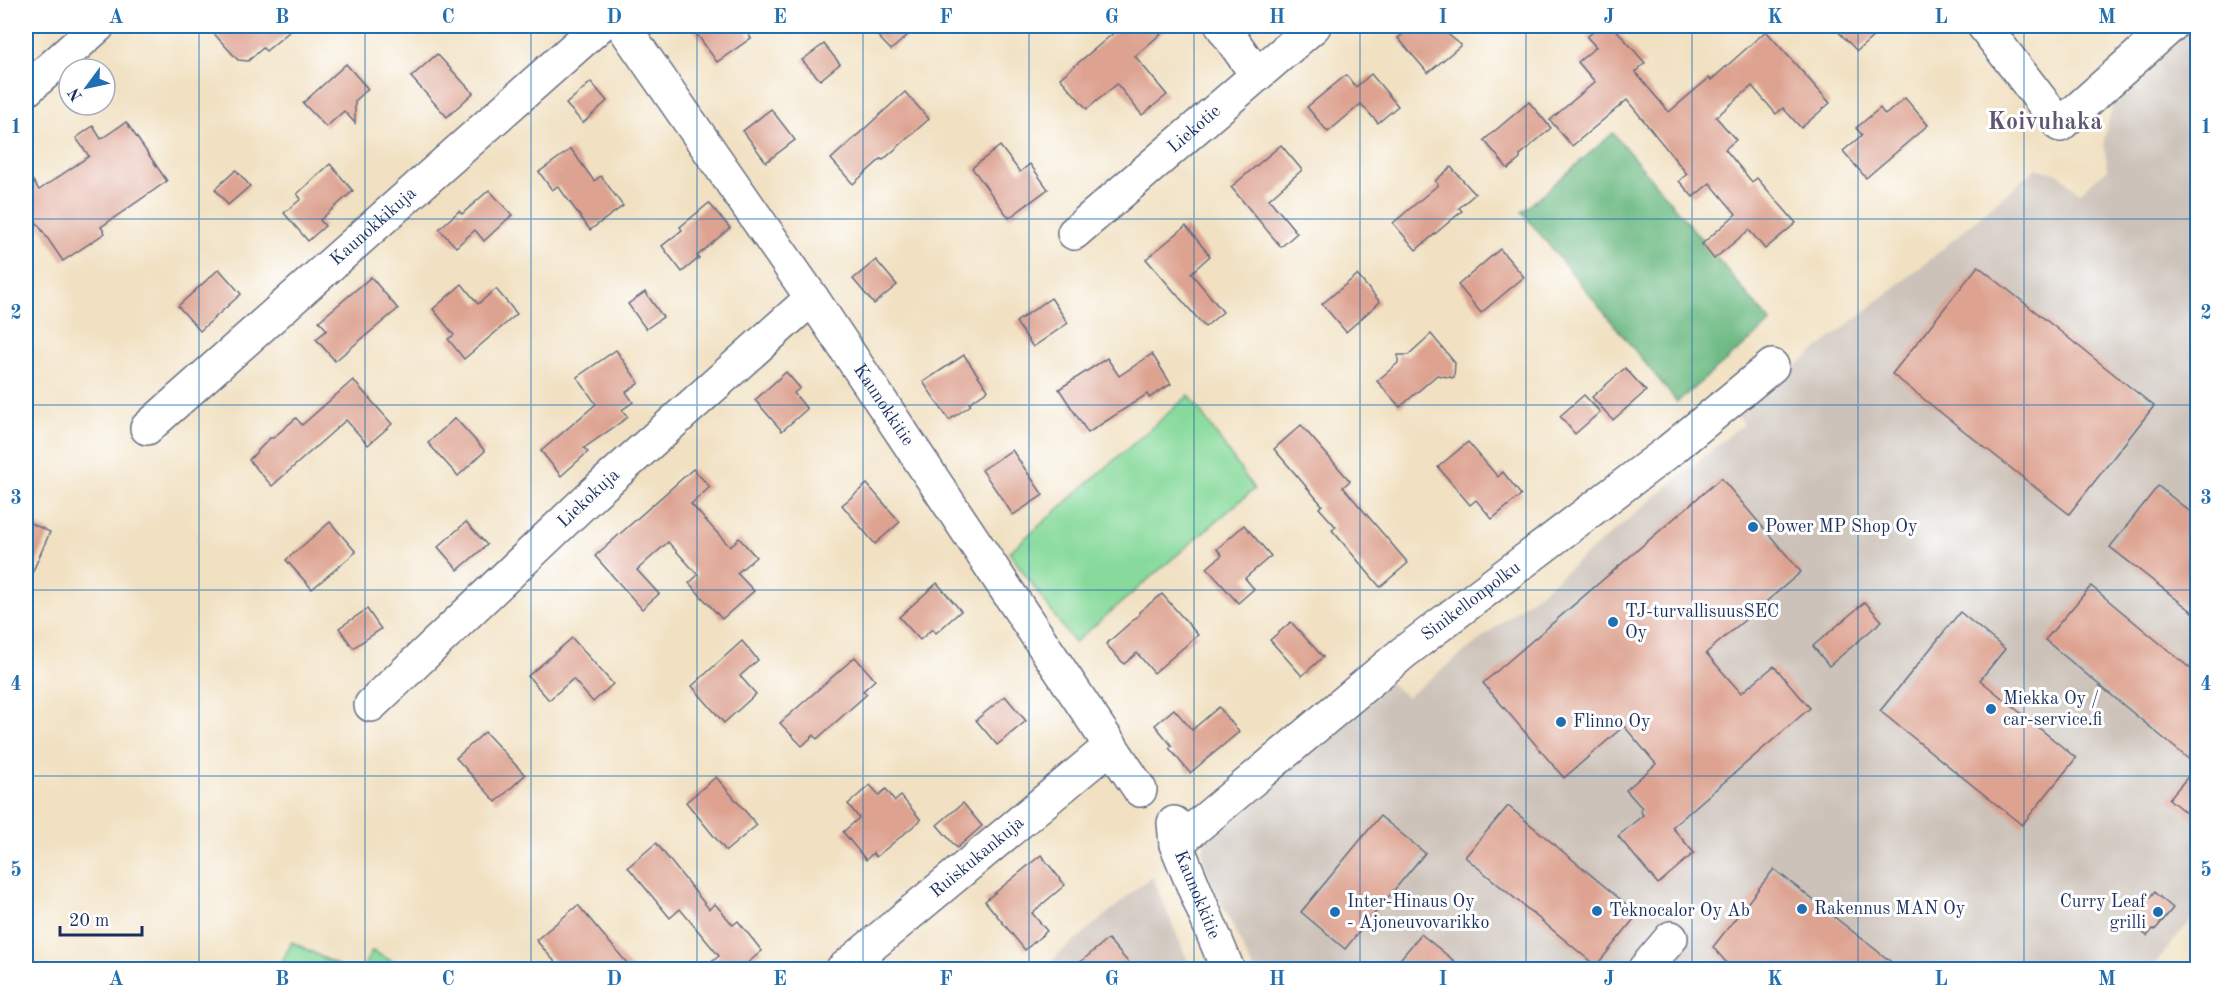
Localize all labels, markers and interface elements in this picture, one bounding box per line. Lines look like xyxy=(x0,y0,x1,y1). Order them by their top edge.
text: A xyxy=(108,8,124,28)
text: B xyxy=(275,8,289,28)
text: C xyxy=(441,8,455,28)
text: D xyxy=(606,8,622,28)
text: E xyxy=(773,8,787,28)
text: F xyxy=(939,8,953,28)
text: G xyxy=(1105,8,1119,28)
text: H xyxy=(1269,8,1285,28)
text: I xyxy=(1439,8,1447,28)
text: J xyxy=(1604,8,1615,28)
text: K xyxy=(1767,8,1783,28)
text: L xyxy=(1934,8,1948,28)
text: M xyxy=(2098,8,2116,28)
north arrow xyxy=(57,57,117,117)
text: N xyxy=(66,84,86,104)
street label: Liekotie xyxy=(1165,102,1224,157)
district label: Koivuhaka xyxy=(1988,111,2102,135)
text: 1 xyxy=(10,118,22,138)
text: 1 xyxy=(2200,118,2212,138)
street label: Kaunokkikuja xyxy=(327,184,420,269)
text: 2 xyxy=(10,304,22,324)
text: 2 xyxy=(2200,304,2212,324)
street label: Kaunokkitie xyxy=(850,361,917,449)
street label: Liekokuja xyxy=(554,466,623,531)
text: 3 xyxy=(10,489,22,509)
text: 3 xyxy=(2200,489,2212,509)
place label: Power MP Shop Oy xyxy=(1765,518,1918,536)
marker: Power MP Shop Oy xyxy=(1746,520,1760,534)
street label: Sinikellonpolku xyxy=(1418,558,1524,645)
place label: TJ-turvallisuusSEC Oy xyxy=(1625,603,1779,642)
marker: TJ-turvallisuusSEC Oy xyxy=(1606,615,1620,629)
text: 4 xyxy=(10,675,22,695)
text: 4 xyxy=(2200,675,2212,695)
place label: Miekka Oy / car-service.fi xyxy=(2003,690,2102,729)
marker: Miekka Oy / car-service.fi xyxy=(1984,702,1998,716)
place label: Flinno Oy xyxy=(1573,713,1651,731)
marker: Flinno Oy xyxy=(1554,715,1568,729)
street label: Ruiskukankuja xyxy=(927,813,1028,901)
street label: Kaunokkitie xyxy=(1171,848,1223,942)
text: 5 xyxy=(10,860,22,881)
text: 5 xyxy=(2200,860,2212,881)
place label: Inter-Hinaus Oy - Ajoneuvovarikko xyxy=(1347,893,1489,932)
place label: Curry Leaf grilli xyxy=(2060,893,2147,932)
scale bar xyxy=(60,899,142,937)
place label: Rakennus MAN Oy xyxy=(1814,900,1966,918)
place label: Teknocalor Oy Ab xyxy=(1609,902,1750,920)
marker: Rakennus MAN Oy xyxy=(1795,902,1809,916)
marker: Teknocalor Oy Ab xyxy=(1590,904,1604,918)
marker: Inter-Hinaus Oy - Ajoneuvovarikko xyxy=(1328,905,1342,919)
marker: Curry Leaf grilli xyxy=(2151,905,2165,919)
text: 20 m xyxy=(69,912,109,930)
text: A xyxy=(108,970,124,990)
text: B xyxy=(275,970,289,990)
text: C xyxy=(441,970,455,990)
text: D xyxy=(606,970,622,990)
text: E xyxy=(773,970,787,990)
text: F xyxy=(939,970,953,990)
text: G xyxy=(1105,970,1119,990)
text: H xyxy=(1269,970,1285,990)
text: I xyxy=(1439,970,1447,990)
text: J xyxy=(1604,970,1615,990)
text: K xyxy=(1767,970,1783,990)
text: L xyxy=(1934,970,1948,990)
text: M xyxy=(2098,970,2116,990)

